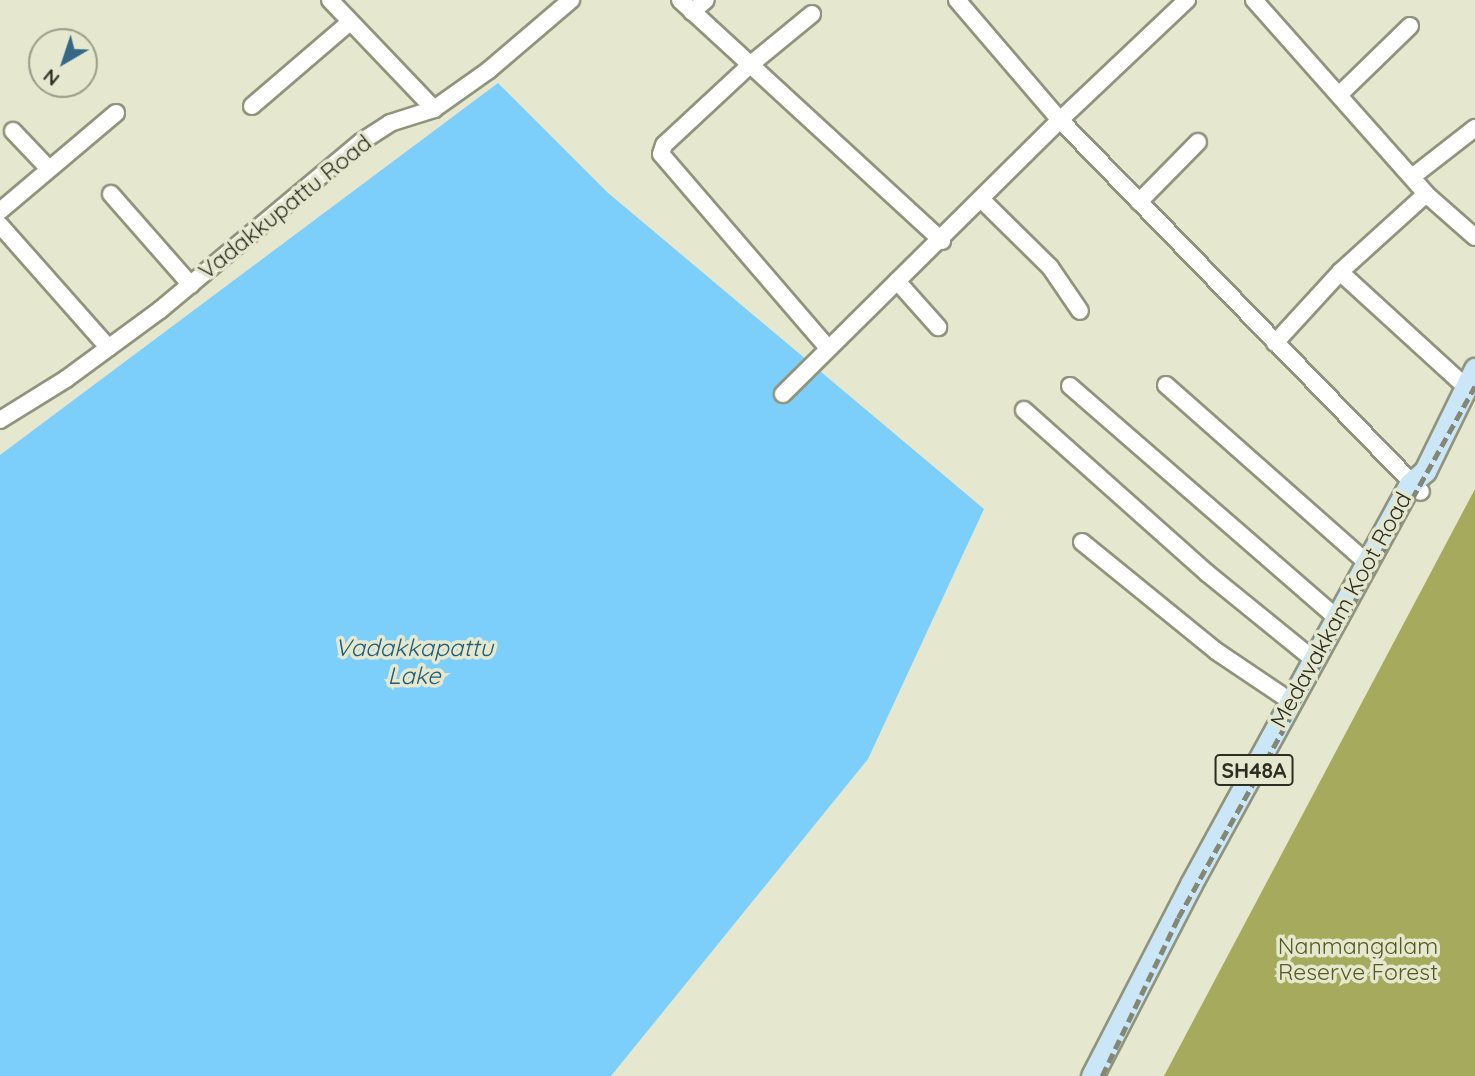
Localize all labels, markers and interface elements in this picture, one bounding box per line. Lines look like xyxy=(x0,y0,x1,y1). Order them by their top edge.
north arrow xyxy=(28,28,98,98)
text: N xyxy=(38,64,64,91)
street label: Vadakkupattu Road xyxy=(193,129,377,285)
street label: Medavakkam Koot Road xyxy=(1265,487,1417,733)
water label: Vadakkapattu Lake xyxy=(335,634,493,690)
road number: SH48A xyxy=(1214,752,1294,788)
park label: Nanmangalam Reserve Forest xyxy=(1278,932,1438,986)

